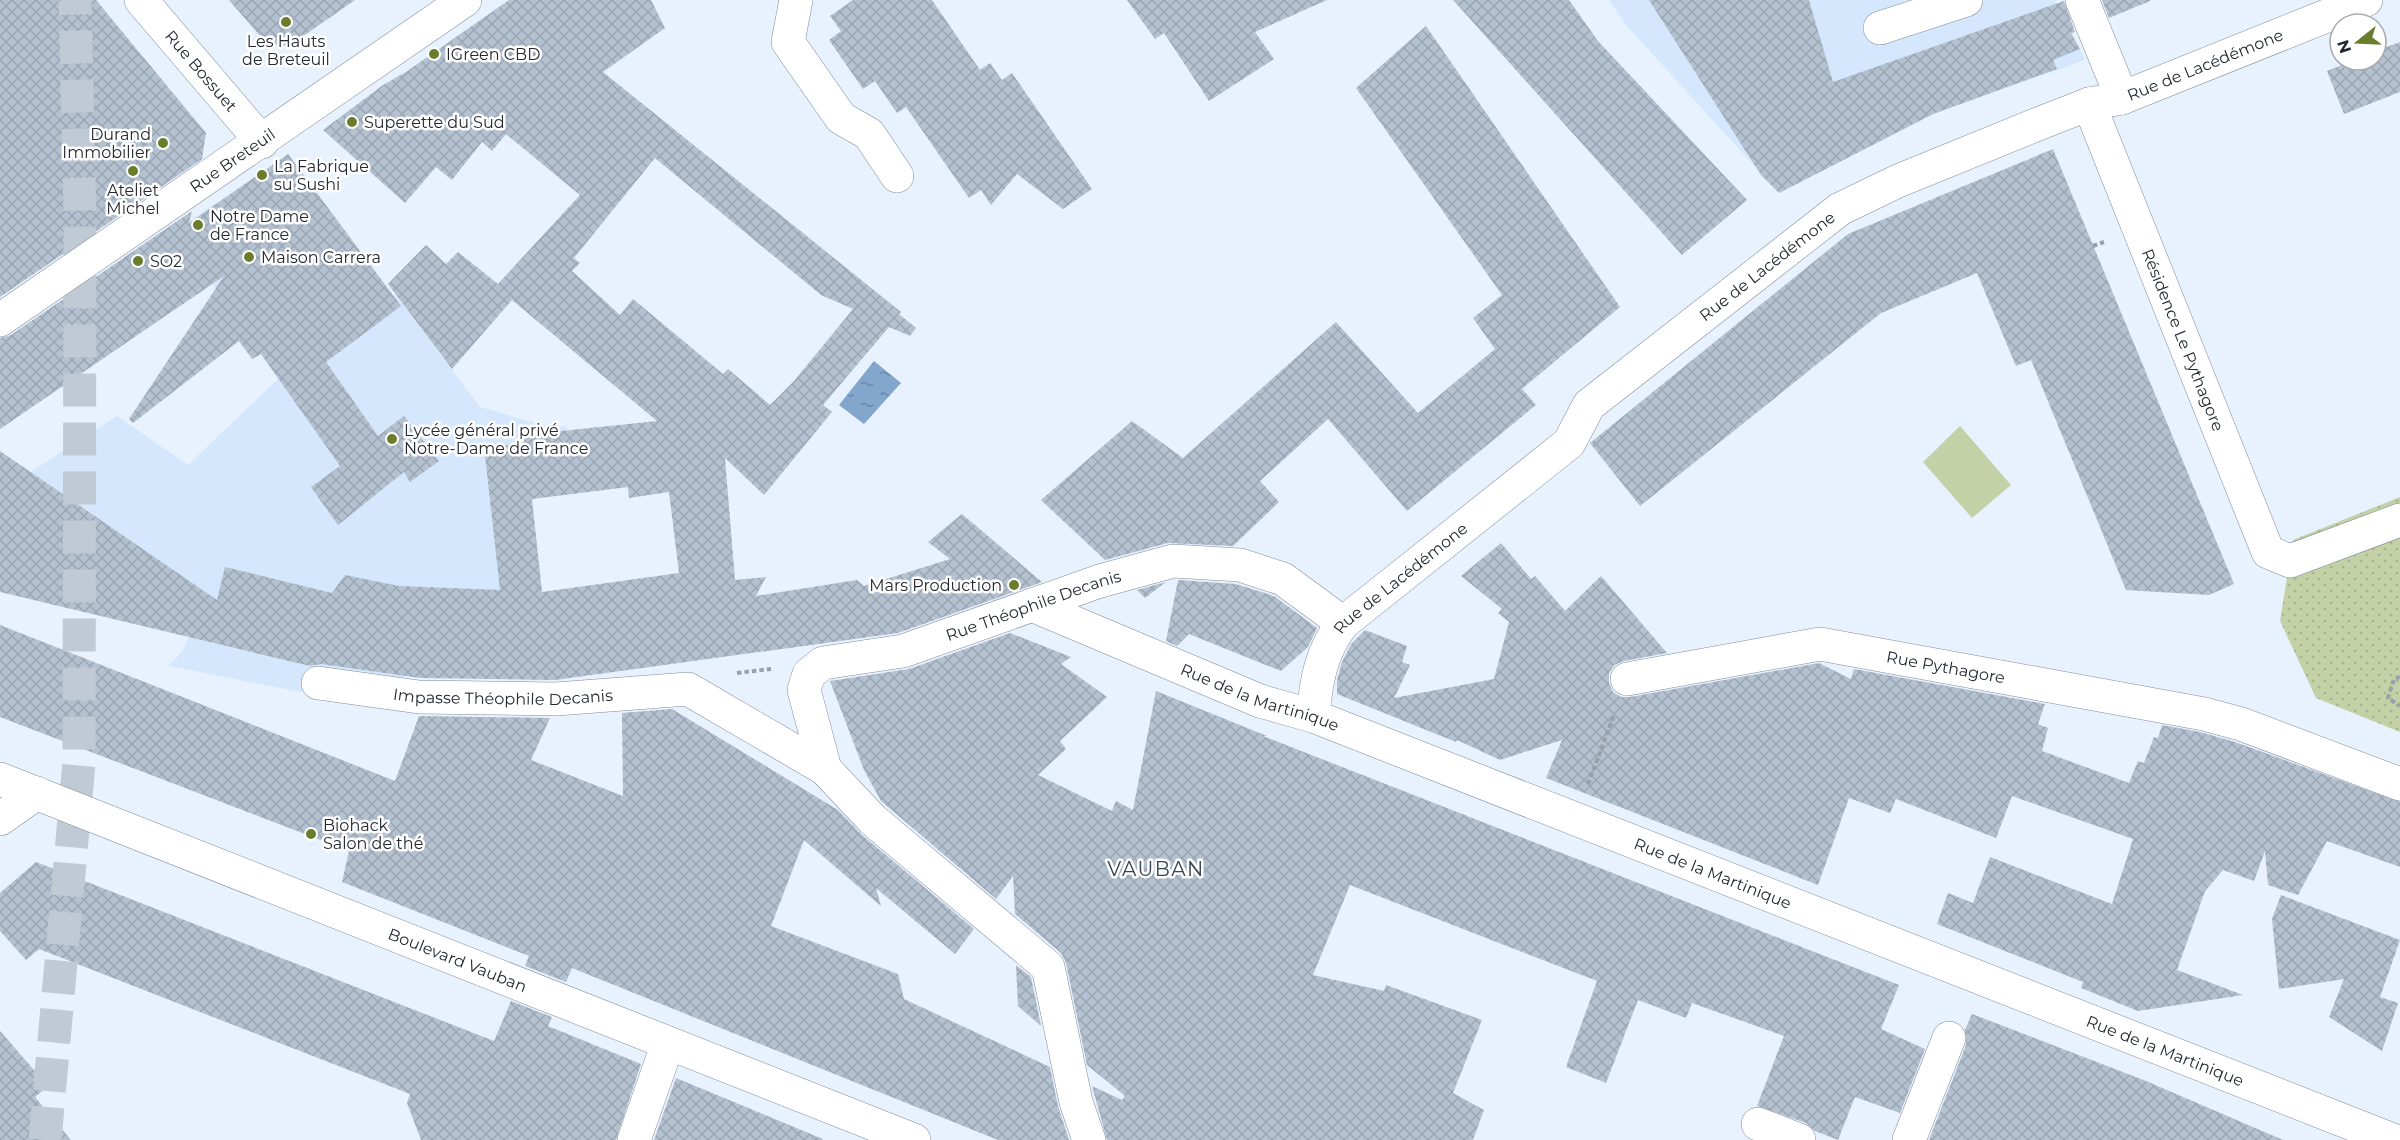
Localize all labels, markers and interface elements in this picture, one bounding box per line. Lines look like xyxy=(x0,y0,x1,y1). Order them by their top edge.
north arrow xyxy=(2328,12,2388,72)
marker: Les Hauts de Breteuil xyxy=(279,15,293,29)
street label: Rue de Lacédémone xyxy=(2124,25,2286,104)
street label: Rue Bossuet xyxy=(161,26,242,116)
place label: Les Hauts de Breteuil xyxy=(242,32,330,69)
text: N xyxy=(2333,37,2355,56)
place label: IGreen CBD xyxy=(446,45,540,64)
marker: IGreen CBD xyxy=(427,47,441,61)
place label: Superette du Sud xyxy=(364,113,505,132)
marker: Superette du Sud xyxy=(345,115,359,129)
street label: Rue Breteuil xyxy=(186,124,279,196)
place label: Durand Immobilier xyxy=(62,125,151,162)
marker: Durand Immobilier xyxy=(156,136,170,150)
place label: La Fabrique su Sushi xyxy=(274,157,369,194)
marker: Ateliet Michel xyxy=(126,164,140,178)
marker: La Fabrique su Sushi xyxy=(255,168,269,182)
place label: Ateliet Michel xyxy=(106,181,160,218)
place label: Notre Dame de France xyxy=(210,207,309,244)
street label: Rue de Lacédémone xyxy=(1696,207,1838,325)
marker: Notre Dame de France xyxy=(191,218,205,232)
street label: Résidence Le Pythagore xyxy=(2138,246,2228,434)
place label: Maison Carrera xyxy=(261,248,381,267)
marker: Maison Carrera xyxy=(242,250,256,264)
place label: SO2 xyxy=(150,252,182,271)
marker: SO2 xyxy=(131,254,145,268)
place label: Lycée général privé Notre-Dame de France xyxy=(404,421,588,458)
marker: Lycée général privé Notre-Dame de France xyxy=(385,432,399,446)
street label: Rue de Lacédémone xyxy=(1329,518,1471,637)
street label: Rue Théophile Decanis xyxy=(943,566,1123,645)
place label: Mars Production xyxy=(869,576,1002,595)
marker: Mars Production xyxy=(1007,578,1021,592)
street label: Rue Pythagore xyxy=(1885,647,2007,687)
street label: Rue de la Martinique xyxy=(1178,659,1342,735)
street label: Impasse Théophile Decanis xyxy=(392,684,614,709)
place label: Biohack Salon de thé xyxy=(323,816,423,853)
marker: Biohack Salon de thé xyxy=(304,827,318,841)
street label: Rue de la Martinique xyxy=(1631,834,1794,912)
district label: VAUBAN xyxy=(1107,857,1205,881)
street label: Boulevard Vauban xyxy=(386,924,530,996)
street label: Rue de la Martinique xyxy=(2084,1011,2247,1090)

